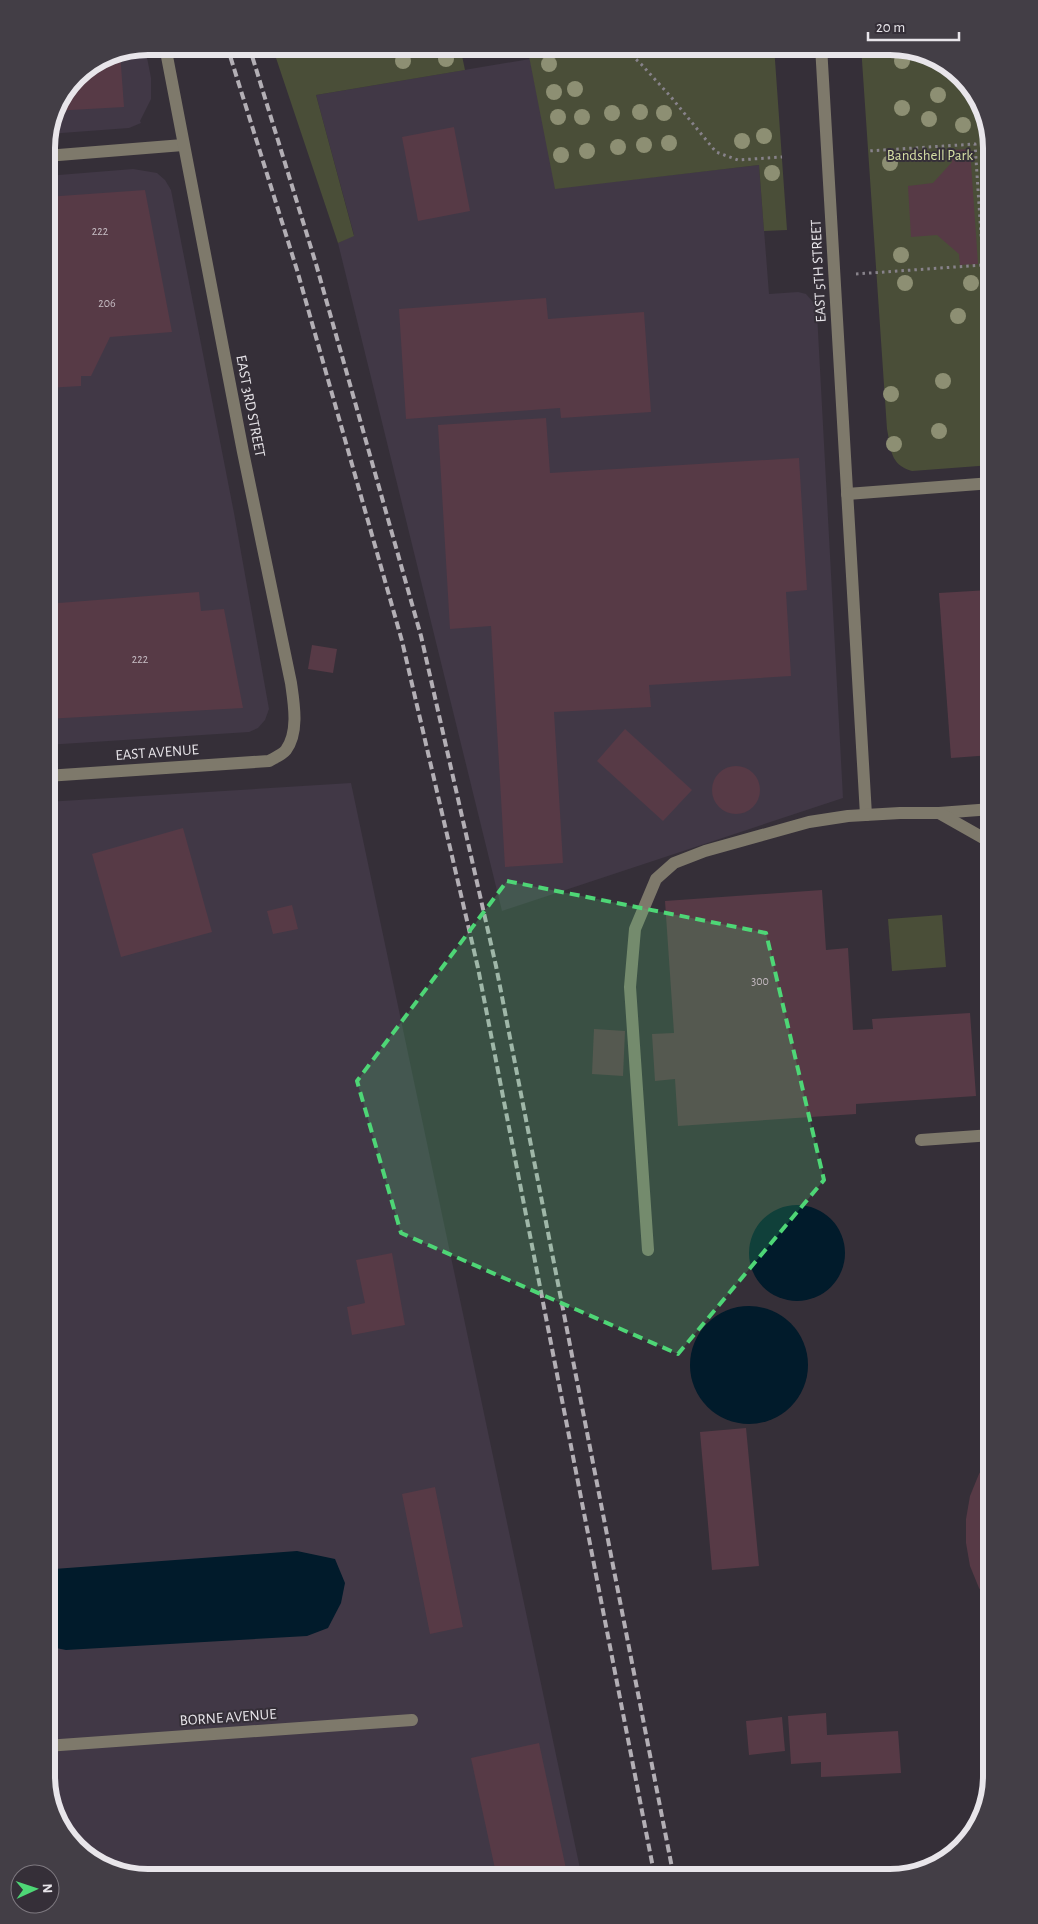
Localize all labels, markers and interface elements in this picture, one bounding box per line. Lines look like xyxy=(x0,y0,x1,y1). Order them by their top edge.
scale bar xyxy=(868,10,959,42)
text: 20 m xyxy=(876,20,905,35)
park label: Bandshell Park xyxy=(887,148,973,163)
street label: EAST 5TH STREET xyxy=(808,218,829,323)
house number: 222 xyxy=(92,225,109,237)
house number: 206 xyxy=(98,297,116,309)
street label: EAST 3RD STREET xyxy=(233,354,268,459)
house number: 222 xyxy=(132,653,149,665)
street label: EAST AVENUE xyxy=(115,742,199,763)
house number: 300 xyxy=(751,975,769,987)
street label: BORNE AVENUE xyxy=(179,1707,277,1728)
north arrow xyxy=(10,1864,60,1914)
text: N xyxy=(40,1883,54,1894)

